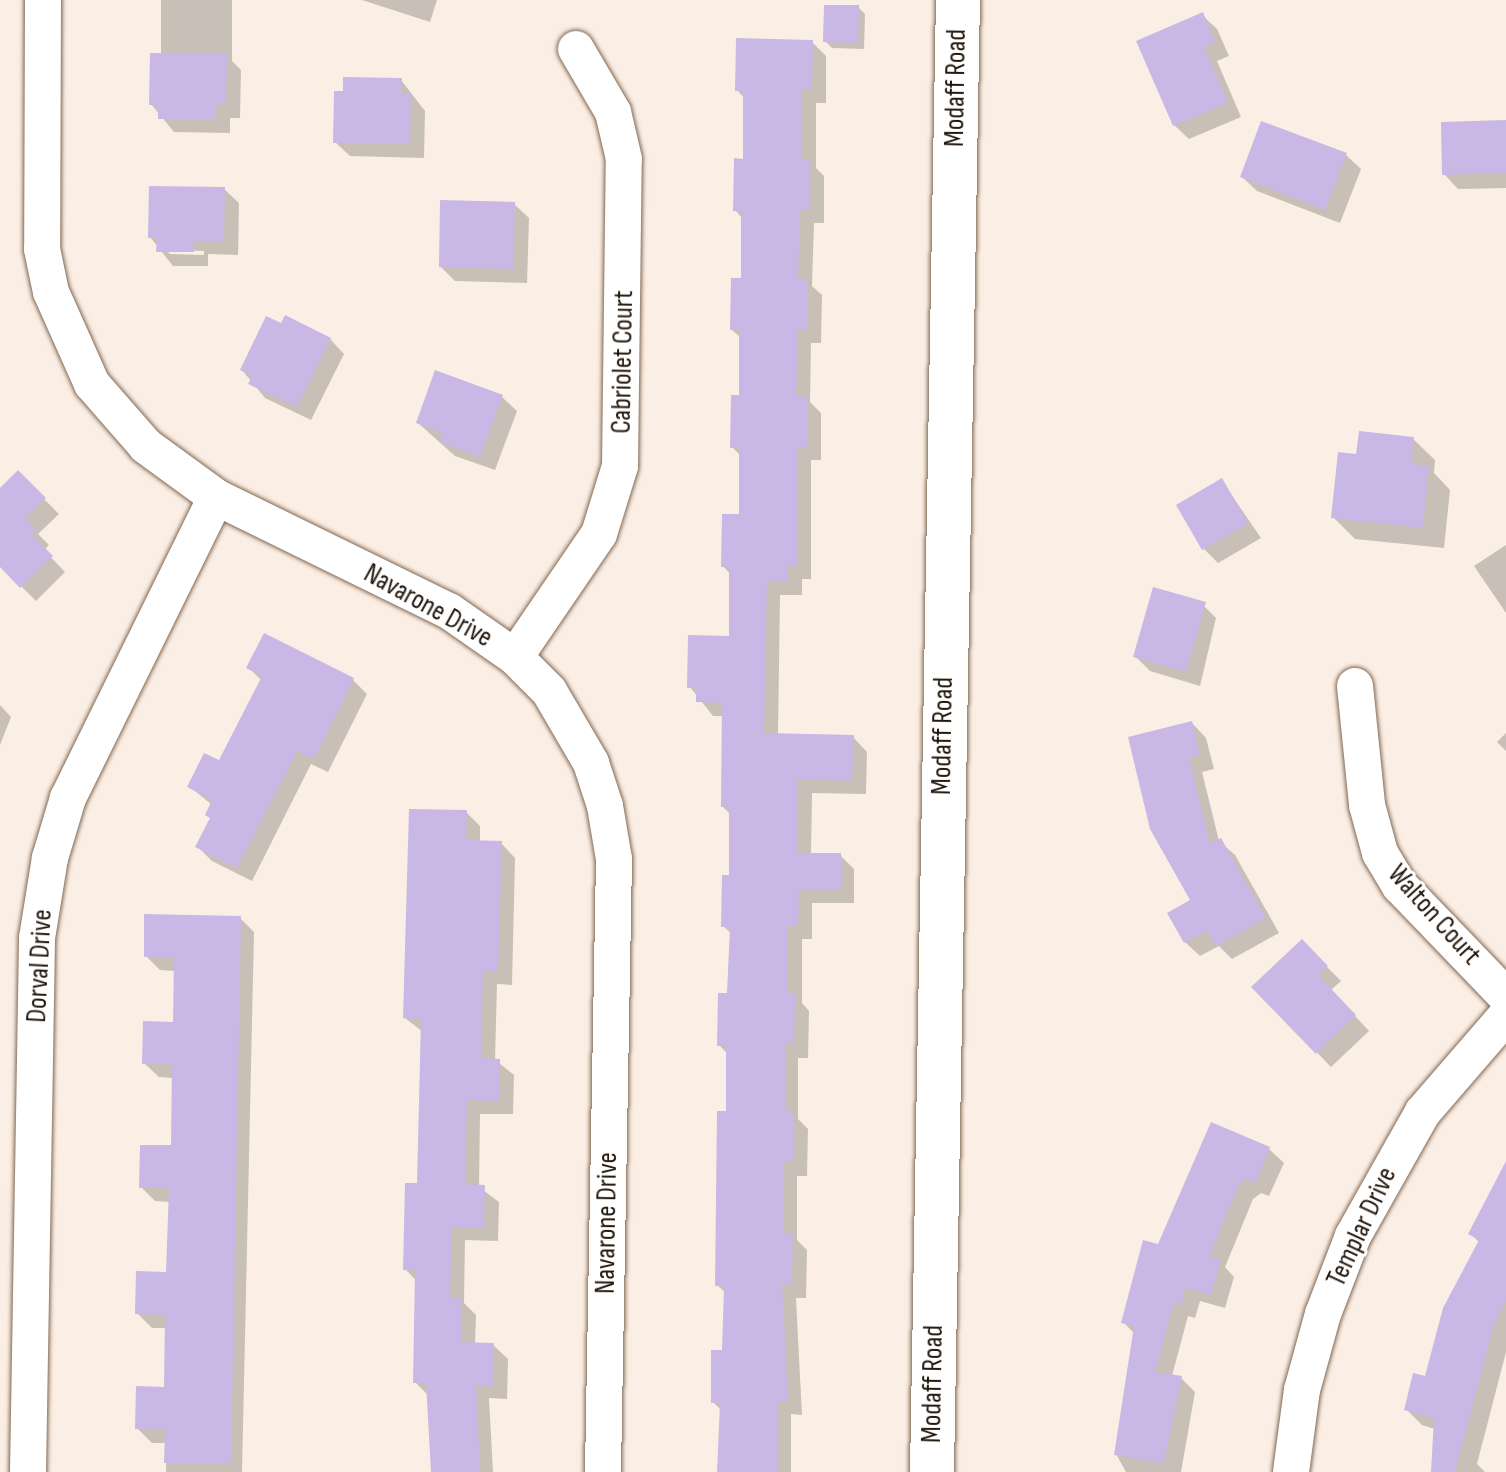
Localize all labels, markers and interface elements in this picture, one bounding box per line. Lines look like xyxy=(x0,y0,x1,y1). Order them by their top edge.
street label: Modaff Road xyxy=(938,29,974,147)
street label: Cabriolet Court xyxy=(605,290,641,434)
street label: Navarone Drive xyxy=(358,557,498,655)
street label: Modaff Road xyxy=(925,677,961,795)
street label: Walton Court xyxy=(1380,858,1488,972)
street label: Dorval Drive xyxy=(20,908,60,1024)
street label: Navarone Drive xyxy=(589,1152,625,1294)
street label: Templar Drive xyxy=(1320,1162,1404,1292)
street label: Modaff Road xyxy=(915,1325,951,1443)

